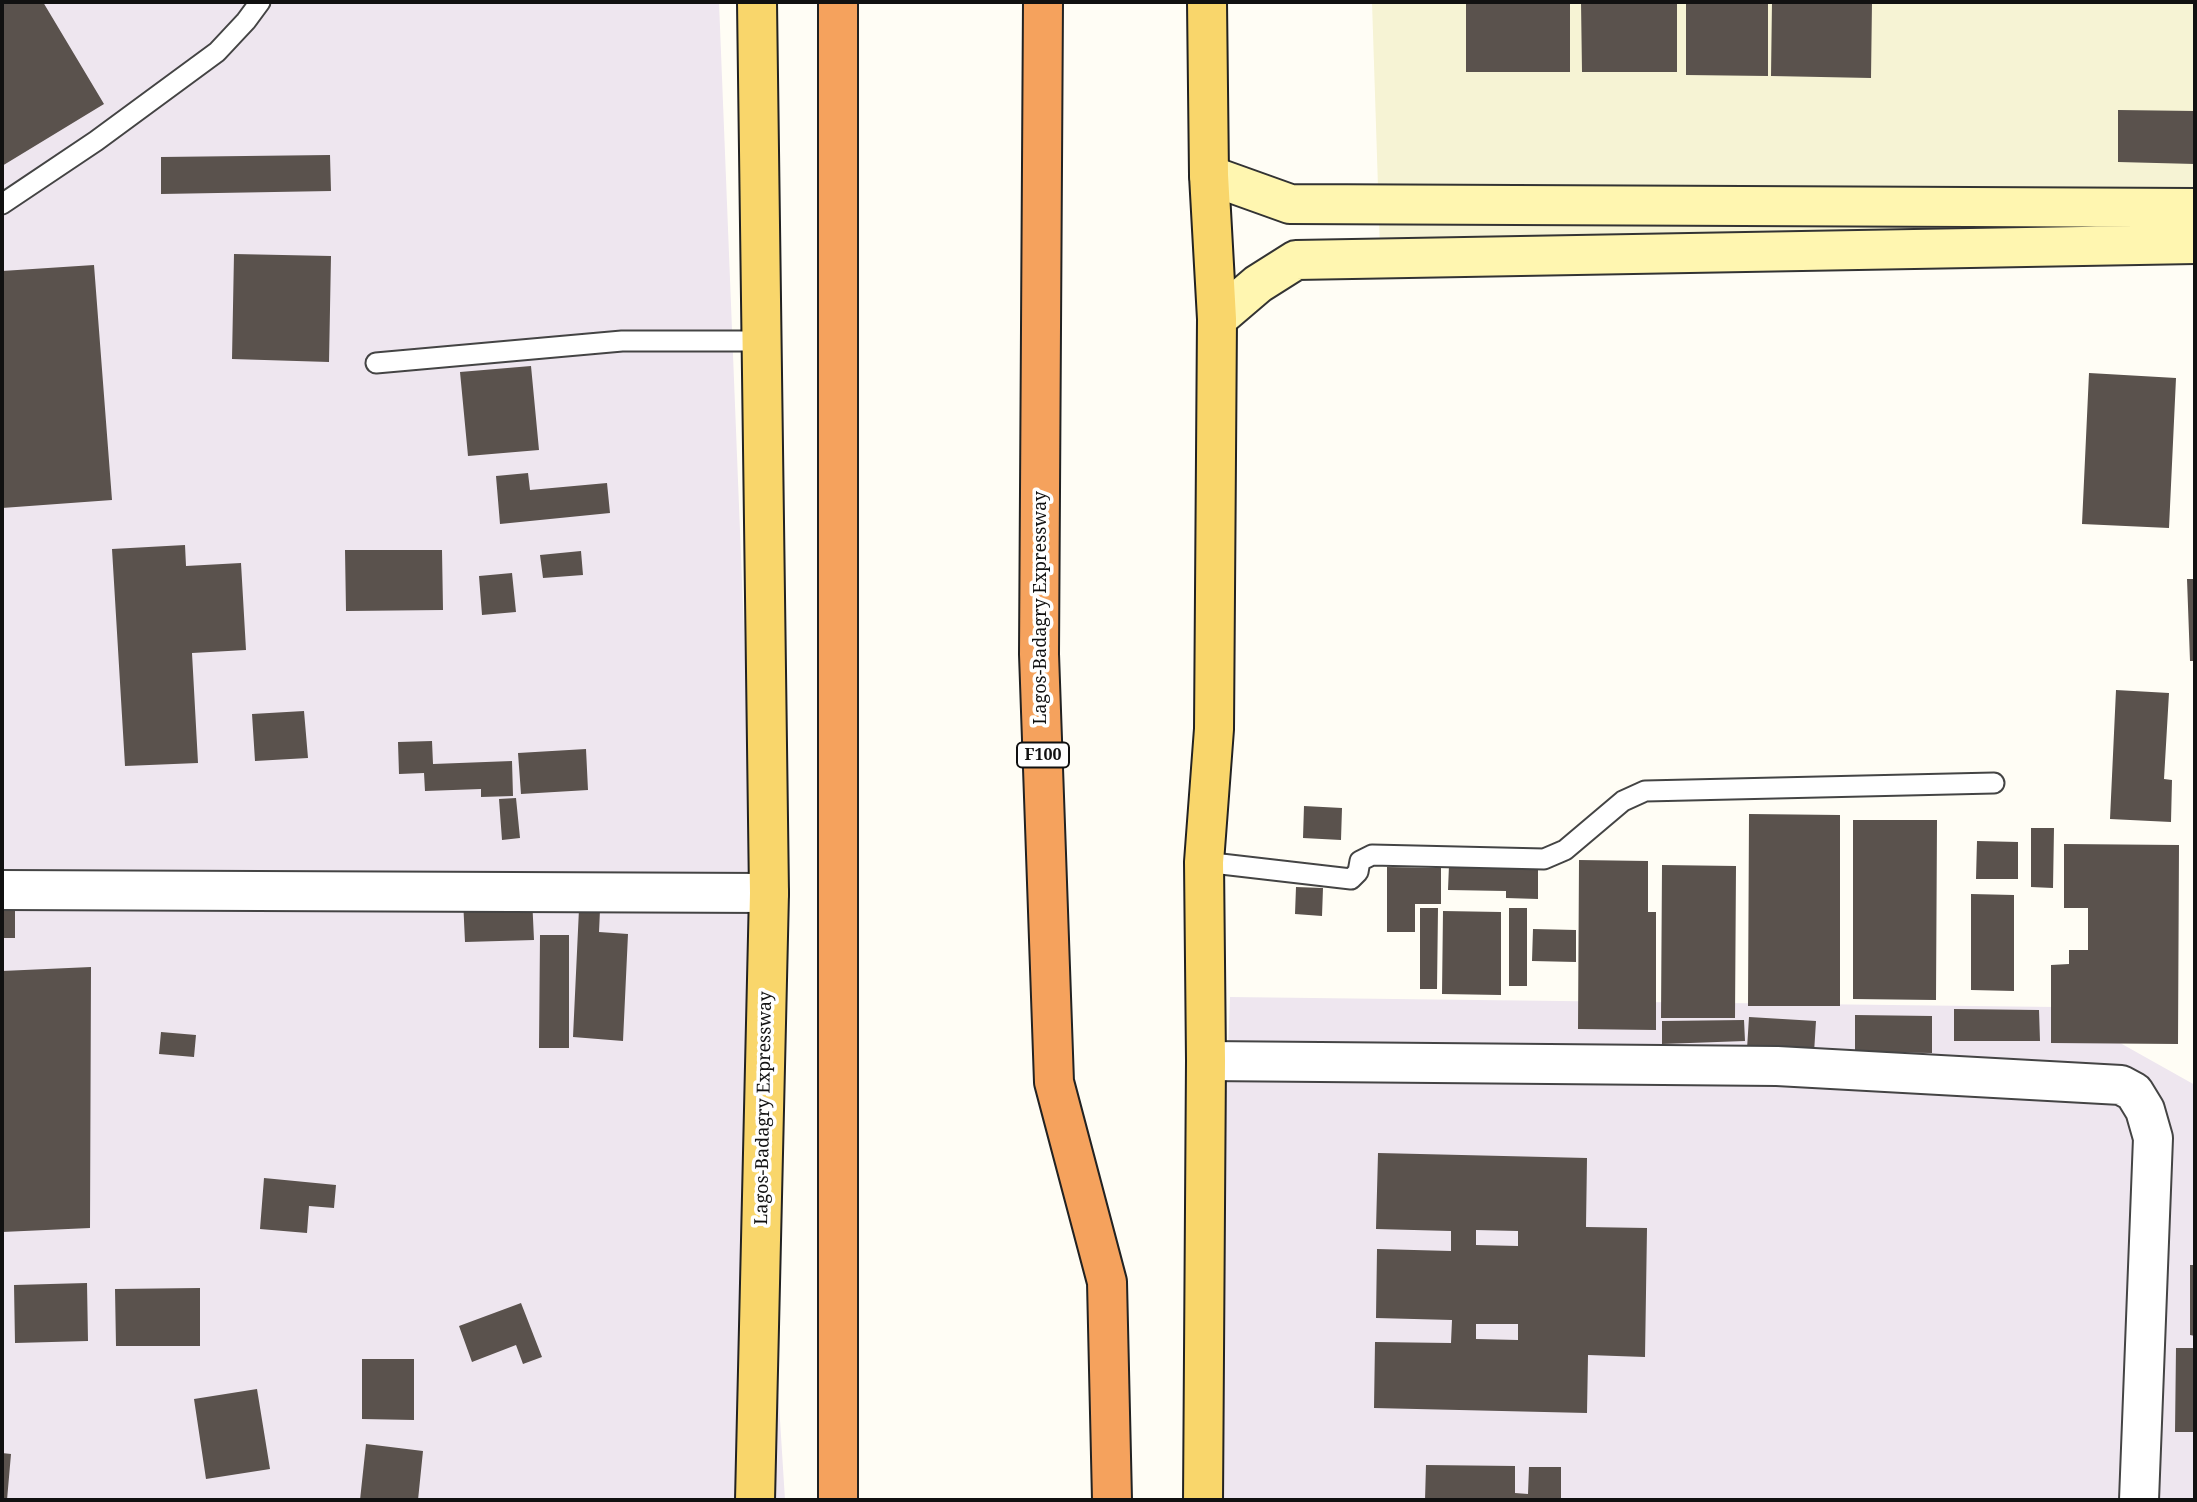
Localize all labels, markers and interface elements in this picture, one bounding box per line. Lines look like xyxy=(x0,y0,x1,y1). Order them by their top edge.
street label: Lagos-Badagry Expressway xyxy=(1030,491,1052,725)
road number: F100 xyxy=(1017,742,1069,768)
street label: Lagos-Badagry Expressway xyxy=(751,991,777,1225)

